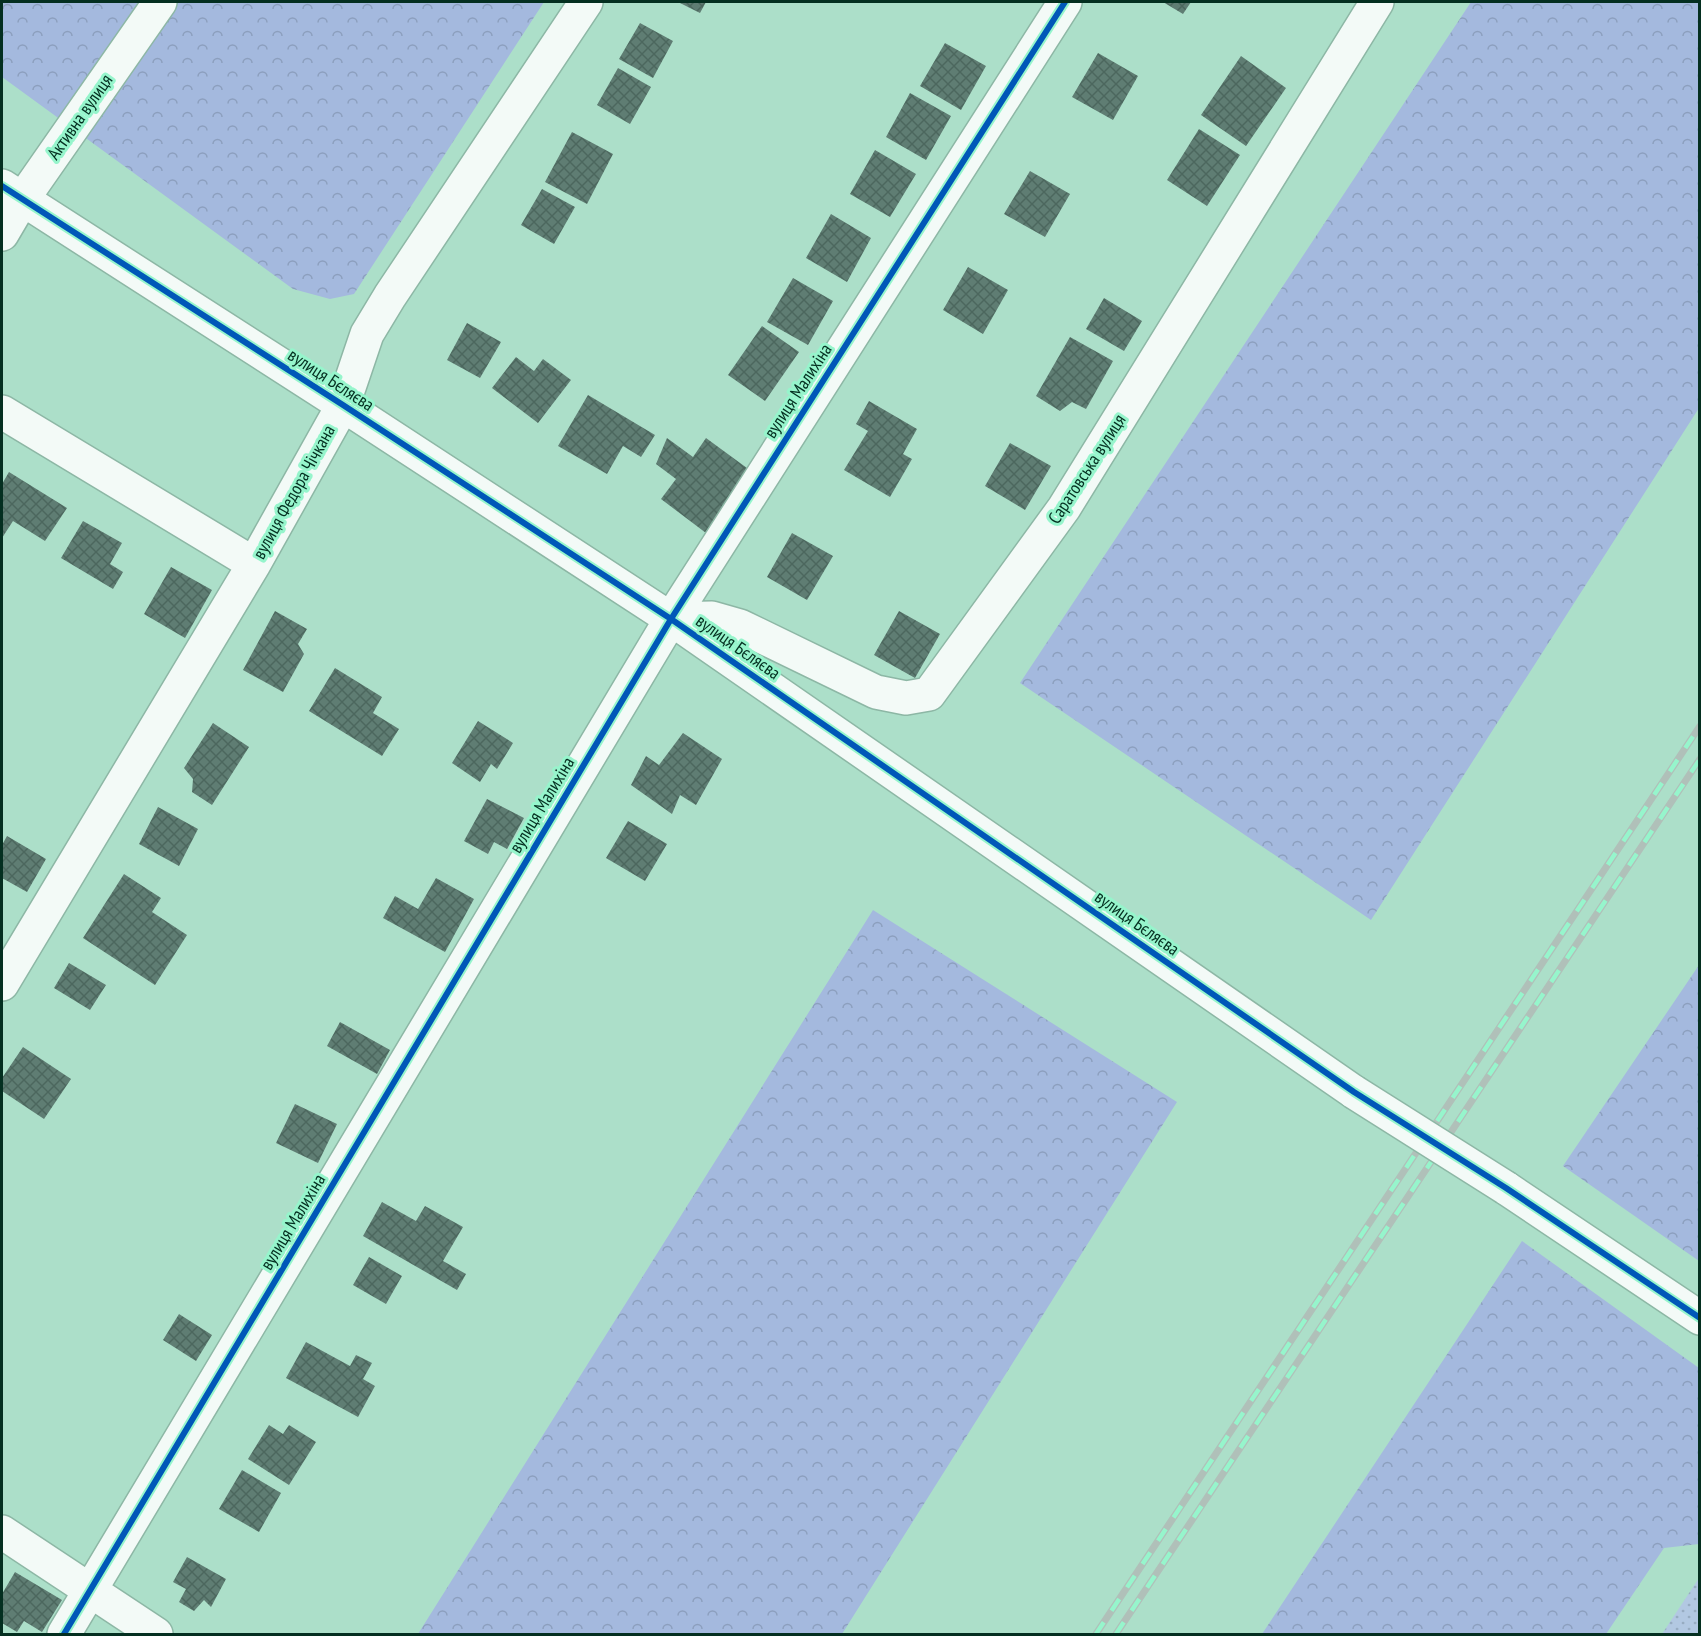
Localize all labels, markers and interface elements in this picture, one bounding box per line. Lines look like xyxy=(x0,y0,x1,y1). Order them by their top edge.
street label: Активна вулиця xyxy=(42,69,117,164)
street label: вулиця Малихіна xyxy=(759,339,837,442)
street label: вулиця Бєляєва xyxy=(284,343,379,416)
street label: Саратовська вулиця xyxy=(1043,410,1131,528)
street label: вулиця Федора Чічкана xyxy=(247,421,340,563)
street label: вулиця Бєляєва xyxy=(692,609,785,684)
street label: вулиця Малихіна xyxy=(504,753,579,857)
street label: вулиця Бєляєва xyxy=(1091,885,1184,960)
street label: вулиця Малихіна xyxy=(255,1170,330,1274)

